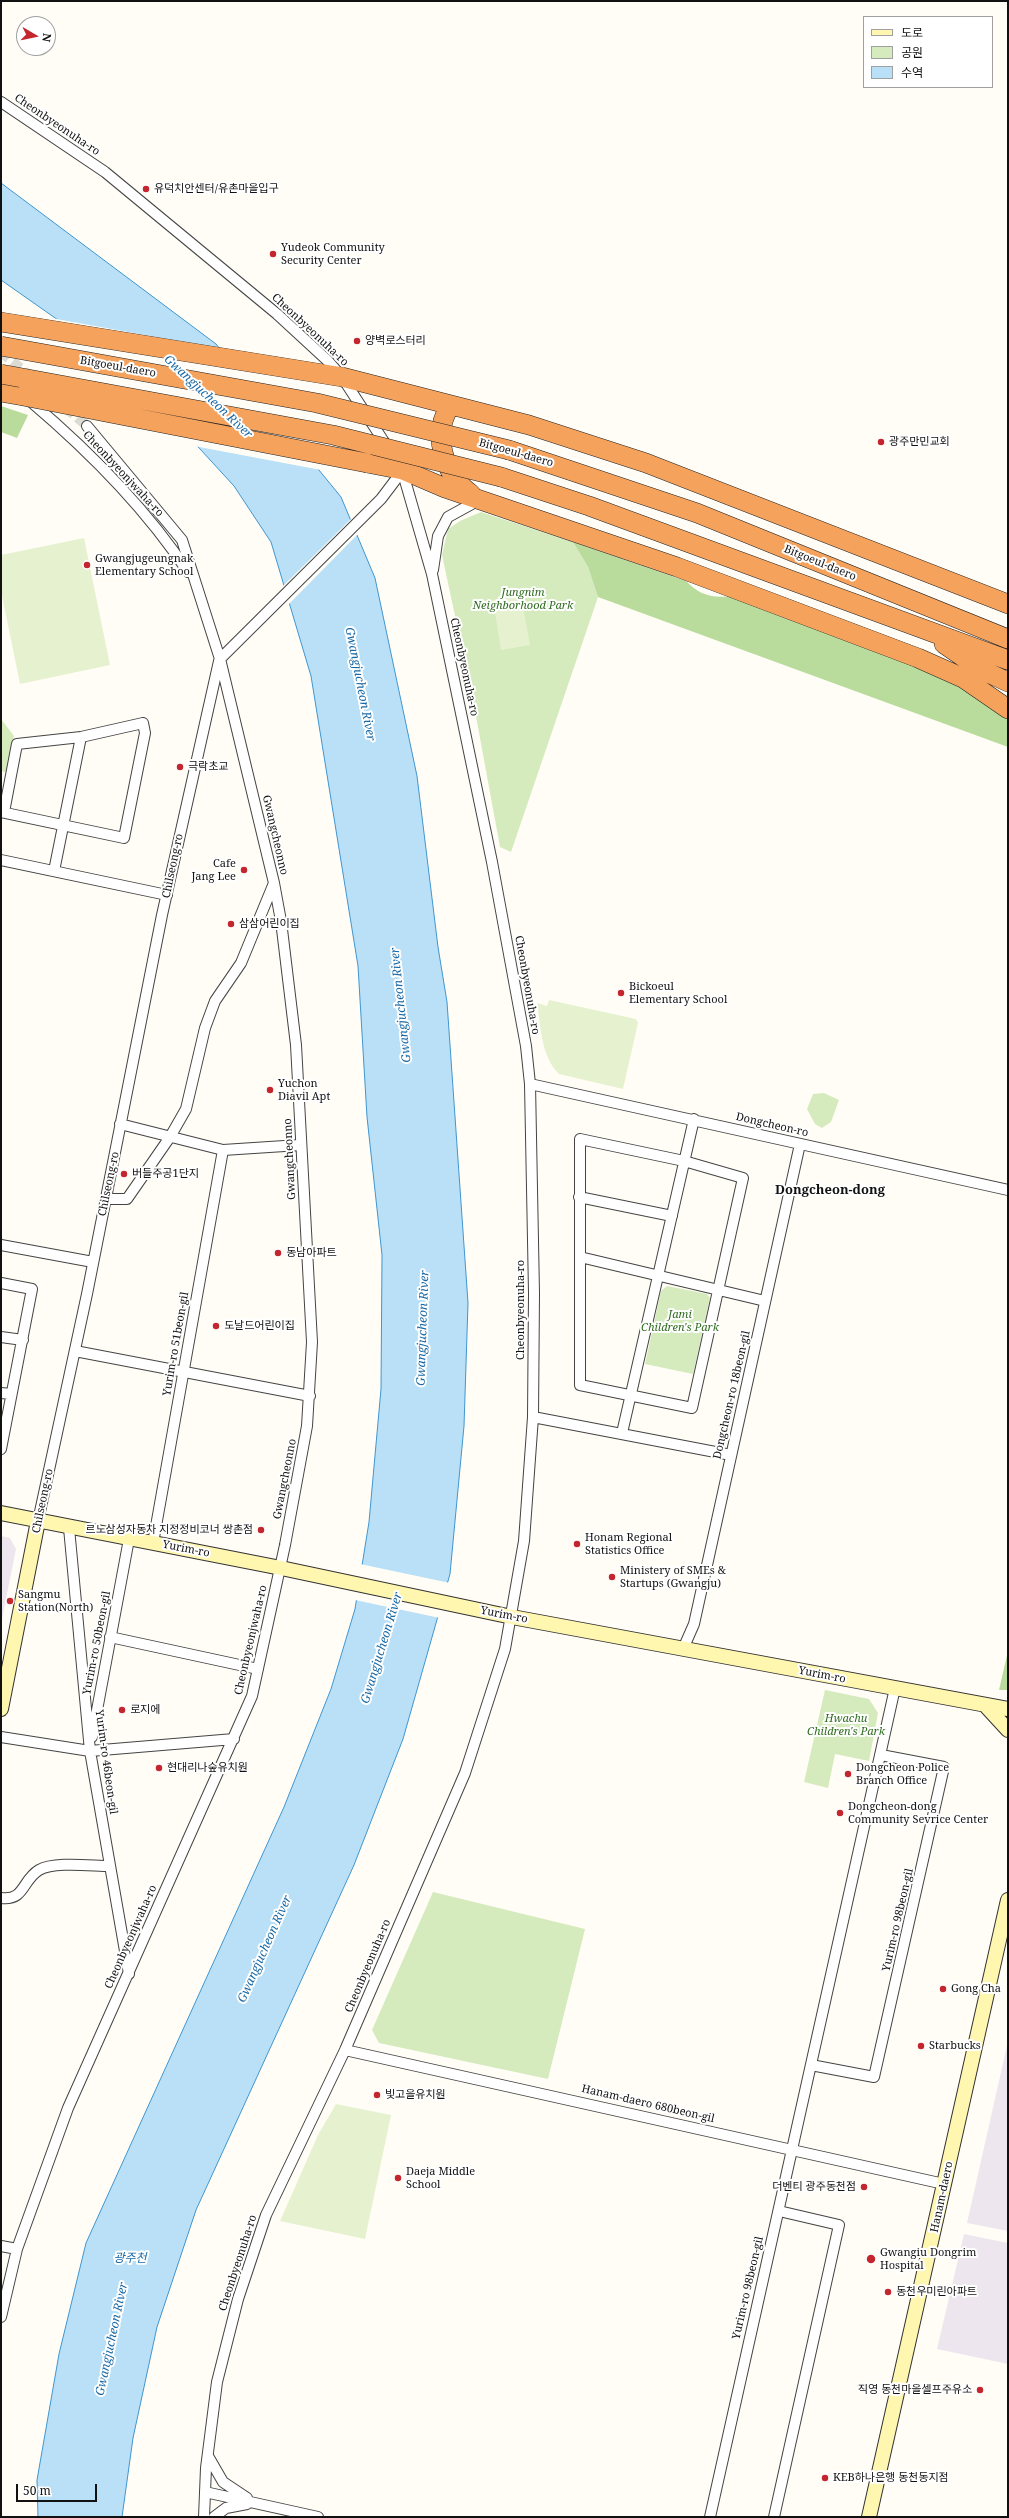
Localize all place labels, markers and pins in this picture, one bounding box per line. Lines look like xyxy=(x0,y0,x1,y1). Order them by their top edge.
place label: 유덕치안센터/유촌마을입구 xyxy=(154,182,279,196)
marker: 유덕치안센터/유촌마을입구 xyxy=(141,184,151,194)
place label: Yudeok Community Security Center xyxy=(281,241,385,267)
marker: Yudeok Community Security Center xyxy=(268,249,278,259)
place label: 양벽로스터리 xyxy=(365,334,426,348)
marker: 양벽로스터리 xyxy=(352,336,362,346)
place label: 광주만민교회 xyxy=(889,435,950,449)
marker: 광주만민교회 xyxy=(876,437,886,447)
place label: Gwangjugeungnak Elementary School xyxy=(95,552,193,578)
marker: Gwangjugeungnak Elementary School xyxy=(82,560,92,570)
place label: 극락초교 xyxy=(188,760,228,774)
marker: 극락초교 xyxy=(175,762,185,772)
place label: Cafe Jang Lee xyxy=(191,857,236,883)
marker: Cafe Jang Lee xyxy=(239,865,249,875)
place label: 삼삼어린이집 xyxy=(239,917,300,931)
marker: 삼삼어린이집 xyxy=(226,919,236,929)
place label: Bickoeul Elementary School xyxy=(629,980,727,1006)
marker: Bickoeul Elementary School xyxy=(616,988,626,998)
place label: Yuchon Diavil Apt xyxy=(278,1077,330,1103)
marker: Yuchon Diavil Apt xyxy=(265,1085,275,1095)
place label: 버들주공1단지 xyxy=(132,1167,199,1181)
marker: 버들주공1단지 xyxy=(119,1169,129,1179)
place label: 동남아파트 xyxy=(286,1246,337,1260)
marker: 동남아파트 xyxy=(273,1248,283,1258)
place label: 도날드어린이집 xyxy=(224,1319,295,1333)
marker: 도날드어린이집 xyxy=(211,1321,221,1331)
place label: 르노삼성자동차 지정정비코너 쌍촌점 xyxy=(85,1523,253,1537)
marker: 르노삼성자동차 지정정비코너 쌍촌점 xyxy=(256,1525,266,1535)
place label: Honam Regional Statistics Office xyxy=(585,1531,672,1557)
marker: Honam Regional Statistics Office xyxy=(572,1539,582,1549)
place label: Ministery of SMEs & Startups (Gwangju) xyxy=(620,1564,726,1590)
marker: Ministery of SMEs & Startups (Gwangju) xyxy=(607,1572,617,1582)
place label: Sangmu Station(North) xyxy=(18,1588,93,1614)
marker: Sangmu Station(North) xyxy=(5,1596,15,1606)
place label: 로지에 xyxy=(130,1703,160,1717)
marker: 로지에 xyxy=(117,1705,127,1715)
place label: 현대리나숲유치원 xyxy=(167,1761,248,1775)
place label: Dongcheon Police Branch Office xyxy=(856,1761,949,1787)
marker: 현대리나숲유치원 xyxy=(154,1763,164,1773)
marker: Dongcheon Police Branch Office xyxy=(843,1769,853,1779)
place label: Dongcheon-dong Community Sevrice Center xyxy=(848,1800,988,1826)
marker: Dongcheon-dong Community Sevrice Center xyxy=(835,1808,845,1818)
place label: Gong Cha xyxy=(951,1982,1001,1996)
marker: Gong Cha xyxy=(938,1984,948,1994)
place label: Starbucks xyxy=(929,2039,981,2053)
marker: Starbucks xyxy=(916,2041,926,2051)
place label: 빛고을유치원 xyxy=(385,2088,446,2102)
marker: 빛고을유치원 xyxy=(372,2090,382,2100)
place label: Daeja Middle School xyxy=(406,2165,475,2191)
marker: Daeja Middle School xyxy=(393,2173,403,2183)
place label: 더벤티 광주동천점 xyxy=(772,2180,856,2194)
marker: 더벤티 광주동천점 xyxy=(859,2182,869,2192)
place label: Gwangiu Dongrim Hospital xyxy=(880,2246,976,2272)
marker: Gwangiu Dongrim Hospital xyxy=(865,2253,877,2265)
place label: 동천우미린아파트 xyxy=(896,2285,977,2299)
marker: 동천우미린아파트 xyxy=(883,2287,893,2297)
place label: 직영 동천마을셀프주유소 xyxy=(858,2383,972,2397)
marker: 직영 동천마을셀프주유소 xyxy=(975,2385,985,2395)
place label: KEB하나은행 동천동지점 xyxy=(833,2471,949,2485)
marker: KEB하나은행 동천동지점 xyxy=(820,2473,830,2483)

